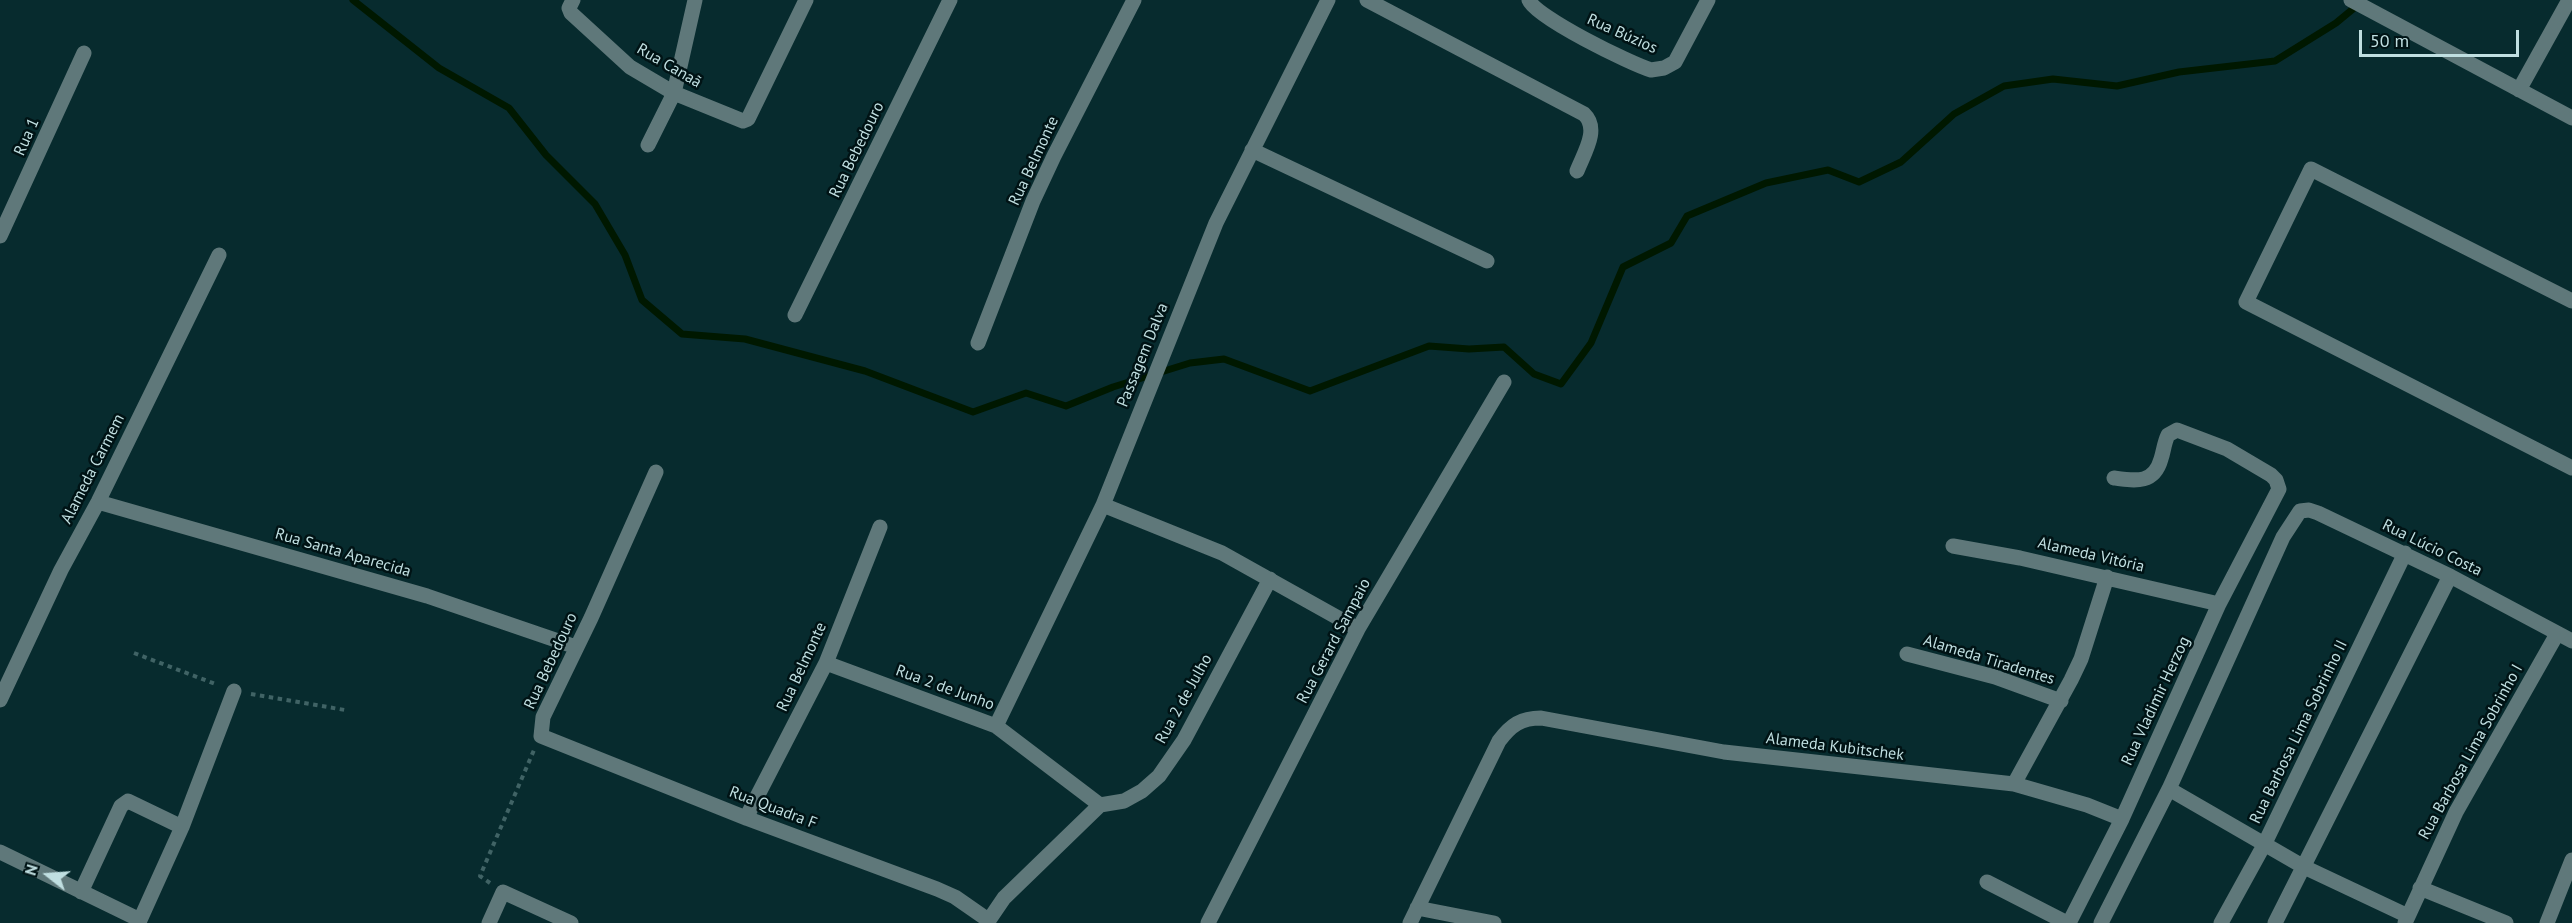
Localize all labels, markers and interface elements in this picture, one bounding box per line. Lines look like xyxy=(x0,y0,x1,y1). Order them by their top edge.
street label: Rua Búzios xyxy=(1584,10,1660,58)
scale bar xyxy=(2362,18,2522,56)
text: 50 m xyxy=(2370,29,2409,52)
street label: Rua Canaã xyxy=(633,40,705,92)
street label: Rua Bebedouro xyxy=(826,99,888,201)
street label: Rua Belmonte xyxy=(1005,113,1063,209)
street label: Rua 1 xyxy=(10,115,44,159)
street label: Passagem Dalva xyxy=(1113,300,1173,410)
street label: Alameda Carmem xyxy=(57,411,129,527)
street label: Rua Lúcio Costa xyxy=(2379,516,2485,580)
street label: Rua Santa Aparecida xyxy=(273,524,413,582)
street label: Alameda Vitória xyxy=(2036,533,2146,577)
street label: Rua Gerard Sampaio xyxy=(1293,575,1375,707)
street label: Rua Bebedouro xyxy=(520,610,582,712)
street label: Rua Belmonte xyxy=(773,619,831,715)
street label: Alameda Tiradentes xyxy=(1921,631,2057,689)
street label: Rua Vladimir Herzog xyxy=(2118,633,2194,769)
street label: Rua Barbosa Lima Sobrinho II xyxy=(2246,637,2352,827)
street label: Rua 2 de Julho xyxy=(1151,651,1217,747)
street label: Rua 2 de Junho xyxy=(893,661,997,715)
street label: Rua Barbosa Lima Sobrinho I xyxy=(2415,661,2527,843)
street label: Alameda Kubitschek xyxy=(1765,729,1905,765)
street label: Rua Quadra F xyxy=(727,783,819,833)
north arrow xyxy=(18,845,78,905)
text: N xyxy=(20,862,42,878)

